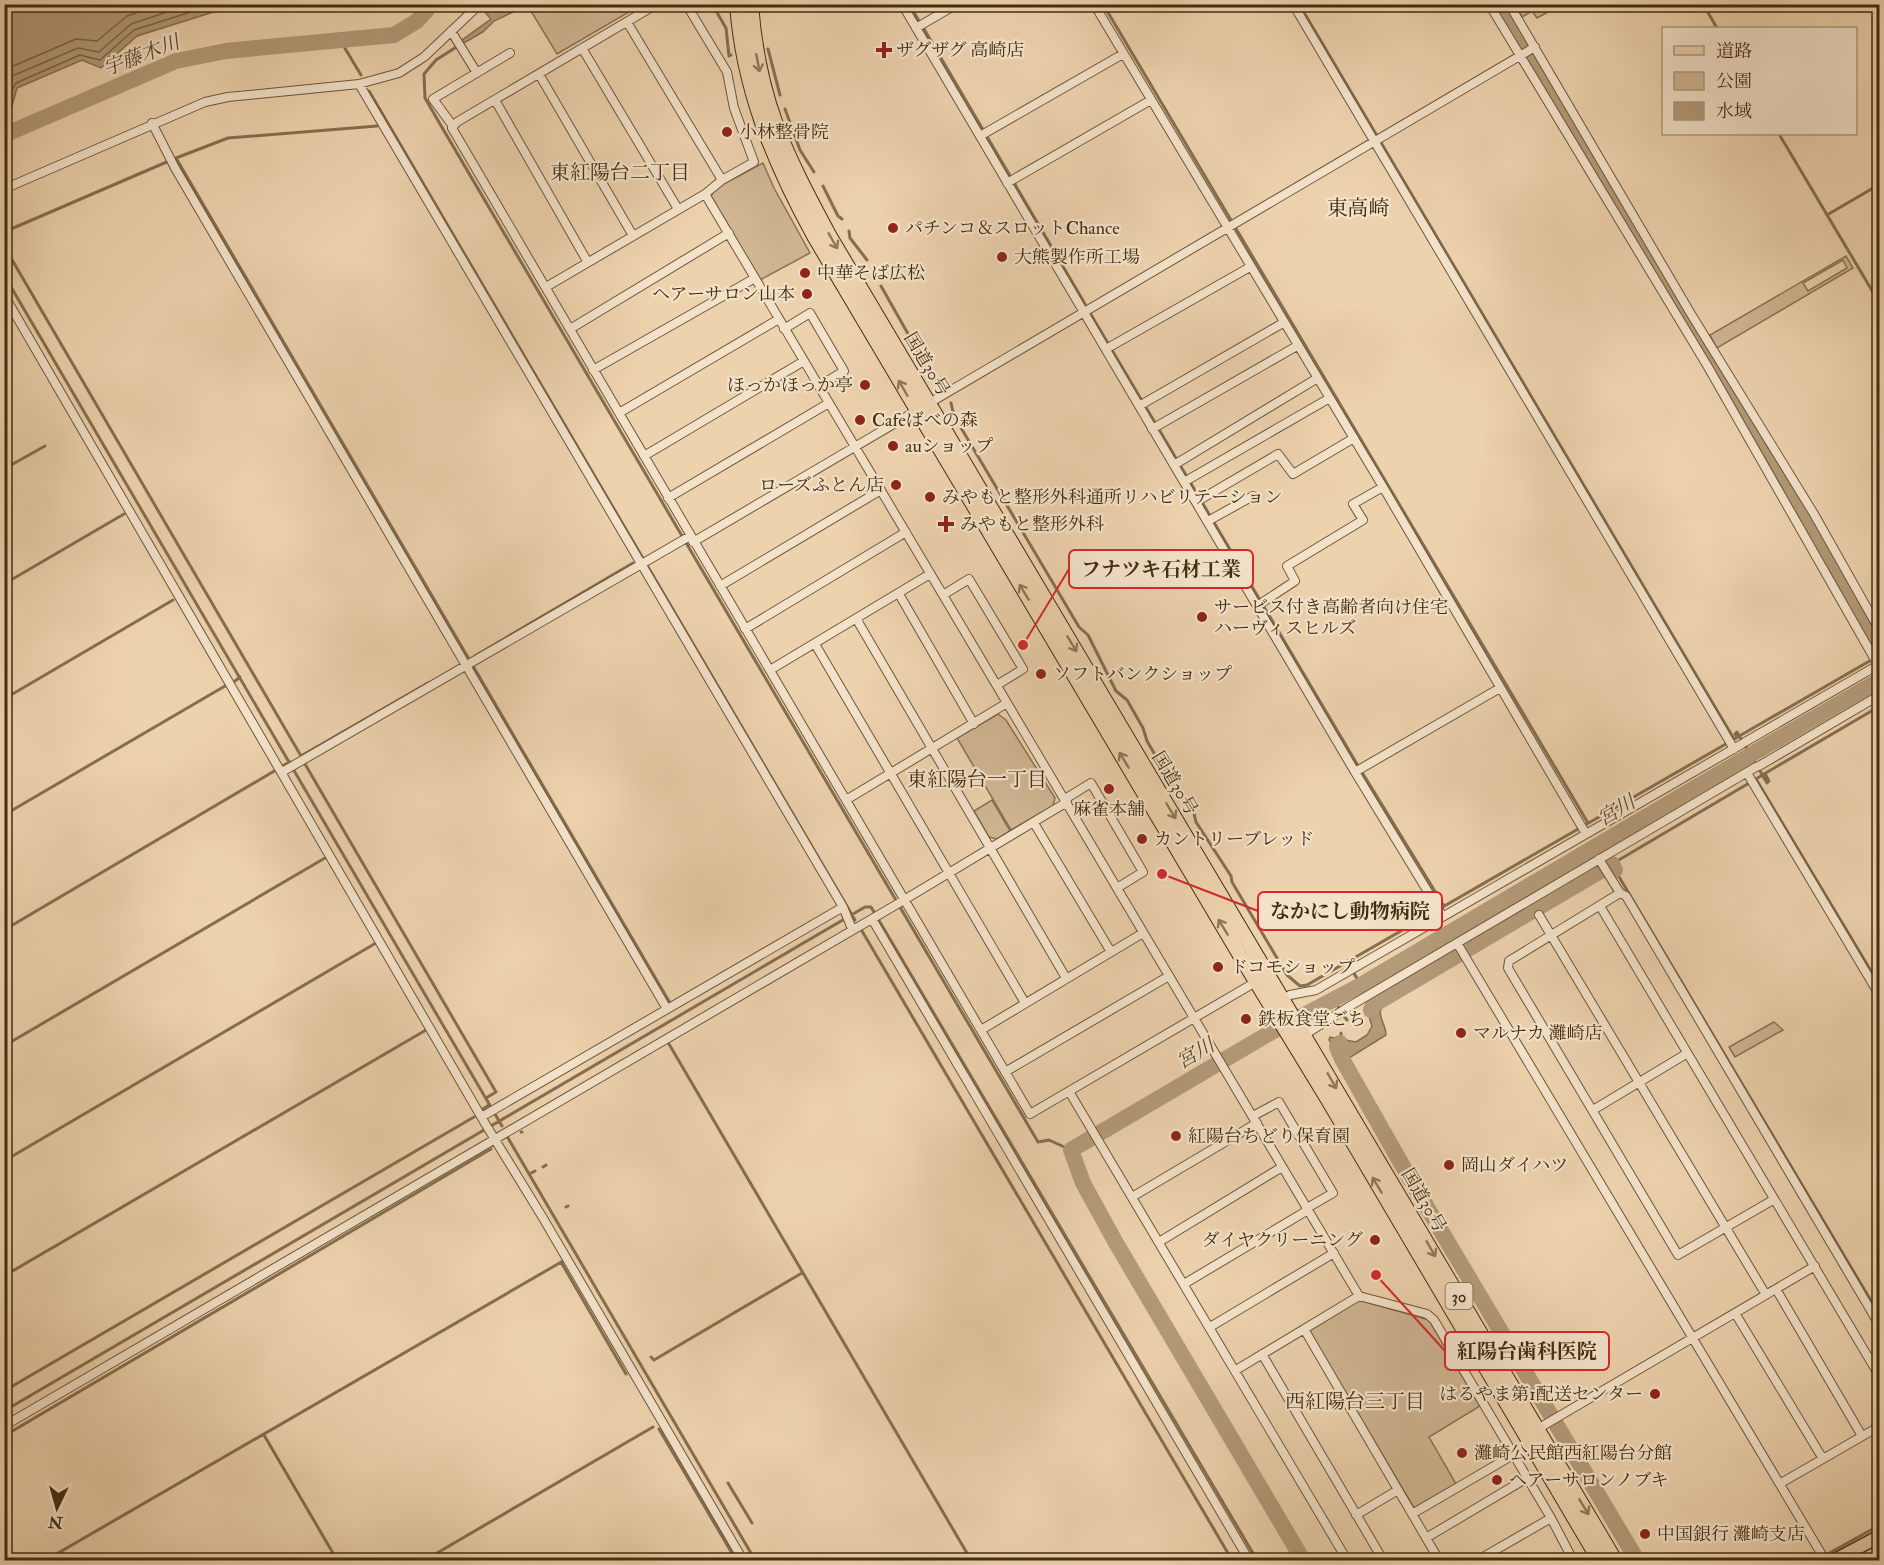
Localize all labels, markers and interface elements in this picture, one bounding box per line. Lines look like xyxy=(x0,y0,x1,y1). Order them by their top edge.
legend xyxy=(1662,27,1857,135)
water label: 宇藤木川 xyxy=(99,29,185,81)
place label: ザグザグ 高崎店 xyxy=(896,39,1024,62)
text: 道路 xyxy=(1716,40,1752,63)
marker: ザグザグ 高崎店 xyxy=(877,43,891,57)
one-way arrow xyxy=(753,52,764,72)
text: 公園 xyxy=(1716,70,1752,93)
text: 水域 xyxy=(1716,100,1752,123)
place label: 小林整骨院 xyxy=(739,121,829,144)
marker: 小林整骨院 xyxy=(720,125,734,139)
district label: 東紅陽台二丁目 xyxy=(550,160,690,185)
district label: 東高崎 xyxy=(1327,195,1390,222)
place label: パチンコ＆スロットChance xyxy=(905,217,1120,240)
marker: パチンコ＆スロットChance xyxy=(886,221,900,235)
one-way arrow xyxy=(827,232,839,249)
place label: 大熊製作所工場 xyxy=(1014,246,1140,269)
marker: 大熊製作所工場 xyxy=(995,250,1009,264)
place label: 中華そば広松 xyxy=(817,262,925,285)
marker: 中華そば広松 xyxy=(798,266,812,280)
place label: ヘアーサロン山本 xyxy=(652,283,795,306)
marker: ヘアーサロン山本 xyxy=(800,287,814,301)
street label: 国道30号 xyxy=(899,328,954,400)
place label: ほっかほっか亭 xyxy=(727,374,853,397)
marker: ほっかほっか亭 xyxy=(858,378,872,392)
one-way arrow xyxy=(897,380,909,397)
place label: Cafeばべの森 xyxy=(872,409,978,432)
marker: Cafeばべの森 xyxy=(853,413,867,427)
place label: auショップ xyxy=(905,435,993,458)
marker: auショップ xyxy=(886,439,900,453)
place label: ローズふとん店 xyxy=(759,474,884,497)
marker: ローズふとん店 xyxy=(889,478,903,492)
place label: みやもと整形外科通所リハビリテーション xyxy=(942,486,1282,509)
marker: みやもと整形外科通所リハビリテーション xyxy=(923,490,937,504)
place label: みやもと整形外科 xyxy=(960,513,1104,536)
marker: みやもと整形外科 xyxy=(937,515,955,533)
callout: フナツキ石材工業 xyxy=(1069,550,1253,588)
text: フナツキ石材工業 xyxy=(1081,557,1241,582)
one-way arrow xyxy=(1018,584,1030,601)
place label: サービス付き高齢者向け住宅 ハーヴィスヒルズ xyxy=(1214,596,1448,640)
marker: サービス付き高齢者向け住宅 ハーヴィスヒルズ xyxy=(1195,610,1209,624)
one-way arrow xyxy=(1066,635,1078,652)
place label: ソフトバンクショップ xyxy=(1053,663,1232,686)
marker: ソフトバンクショップ xyxy=(1034,667,1048,681)
street label: 国道30号 xyxy=(1147,747,1202,819)
one-way arrow xyxy=(1117,752,1129,769)
district label: 東紅陽台一丁目 xyxy=(907,767,1047,792)
marker: 麻雀本舗 xyxy=(1102,782,1116,796)
water label: 宮川 xyxy=(1593,788,1642,831)
place label: 麻雀本舗 xyxy=(1073,798,1145,821)
one-way arrow xyxy=(1166,802,1178,819)
place label: カントリーブレッド xyxy=(1154,828,1314,851)
marker: カントリーブレッド xyxy=(1135,832,1149,846)
callout: なかにし動物病院 xyxy=(1258,892,1442,930)
text: なかにし動物病院 xyxy=(1270,899,1430,924)
one-way arrow xyxy=(1217,919,1228,937)
place label: ドコモショップ xyxy=(1230,956,1355,979)
marker: ドコモショップ xyxy=(1211,960,1225,974)
place label: 鉄板食堂ごち xyxy=(1258,1008,1366,1031)
marker: 鉄板食堂ごち xyxy=(1239,1012,1253,1026)
place label: マルナカ 灘崎店 xyxy=(1473,1022,1602,1045)
marker: マルナカ 灘崎店 xyxy=(1454,1026,1468,1040)
water label: 宮川 xyxy=(1172,1032,1221,1074)
one-way arrow xyxy=(1327,1072,1339,1089)
place label: 紅陽台ちどり保育園 xyxy=(1188,1125,1350,1148)
marker: 紅陽台ちどり保育園 xyxy=(1169,1129,1183,1143)
place label: 岡山ダイハツ xyxy=(1461,1154,1568,1177)
marker: 岡山ダイハツ xyxy=(1442,1158,1456,1172)
street label: 国道30号 xyxy=(1396,1164,1451,1236)
one-way arrow xyxy=(1370,1177,1382,1194)
place label: ダイヤクリーニング xyxy=(1202,1229,1363,1252)
marker: ダイヤクリーニング xyxy=(1368,1233,1382,1247)
one-way arrow xyxy=(1426,1240,1438,1257)
road number: 30 xyxy=(1446,1283,1472,1309)
callout: 紅陽台歯科医院 xyxy=(1445,1332,1609,1370)
text: 紅陽台歯科医院 xyxy=(1457,1339,1597,1364)
place label: はるやま第1配送センター xyxy=(1439,1383,1643,1406)
marker: はるやま第1配送センター xyxy=(1648,1387,1662,1401)
district label: 西紅陽台三丁目 xyxy=(1285,1389,1425,1414)
place label: 灘崎公民館西紅陽台分館 xyxy=(1474,1442,1672,1465)
marker: 灘崎公民館西紅陽台分館 xyxy=(1455,1446,1469,1460)
place label: ヘアーサロンノブキ xyxy=(1509,1469,1668,1492)
marker: ヘアーサロンノブキ xyxy=(1490,1473,1504,1487)
north arrow xyxy=(27,1478,87,1538)
one-way arrow xyxy=(1578,1498,1590,1515)
text: N xyxy=(47,1511,65,1533)
place label: 中国銀行 灘崎支店 xyxy=(1657,1523,1805,1546)
marker: 中国銀行 灘崎支店 xyxy=(1638,1527,1652,1541)

